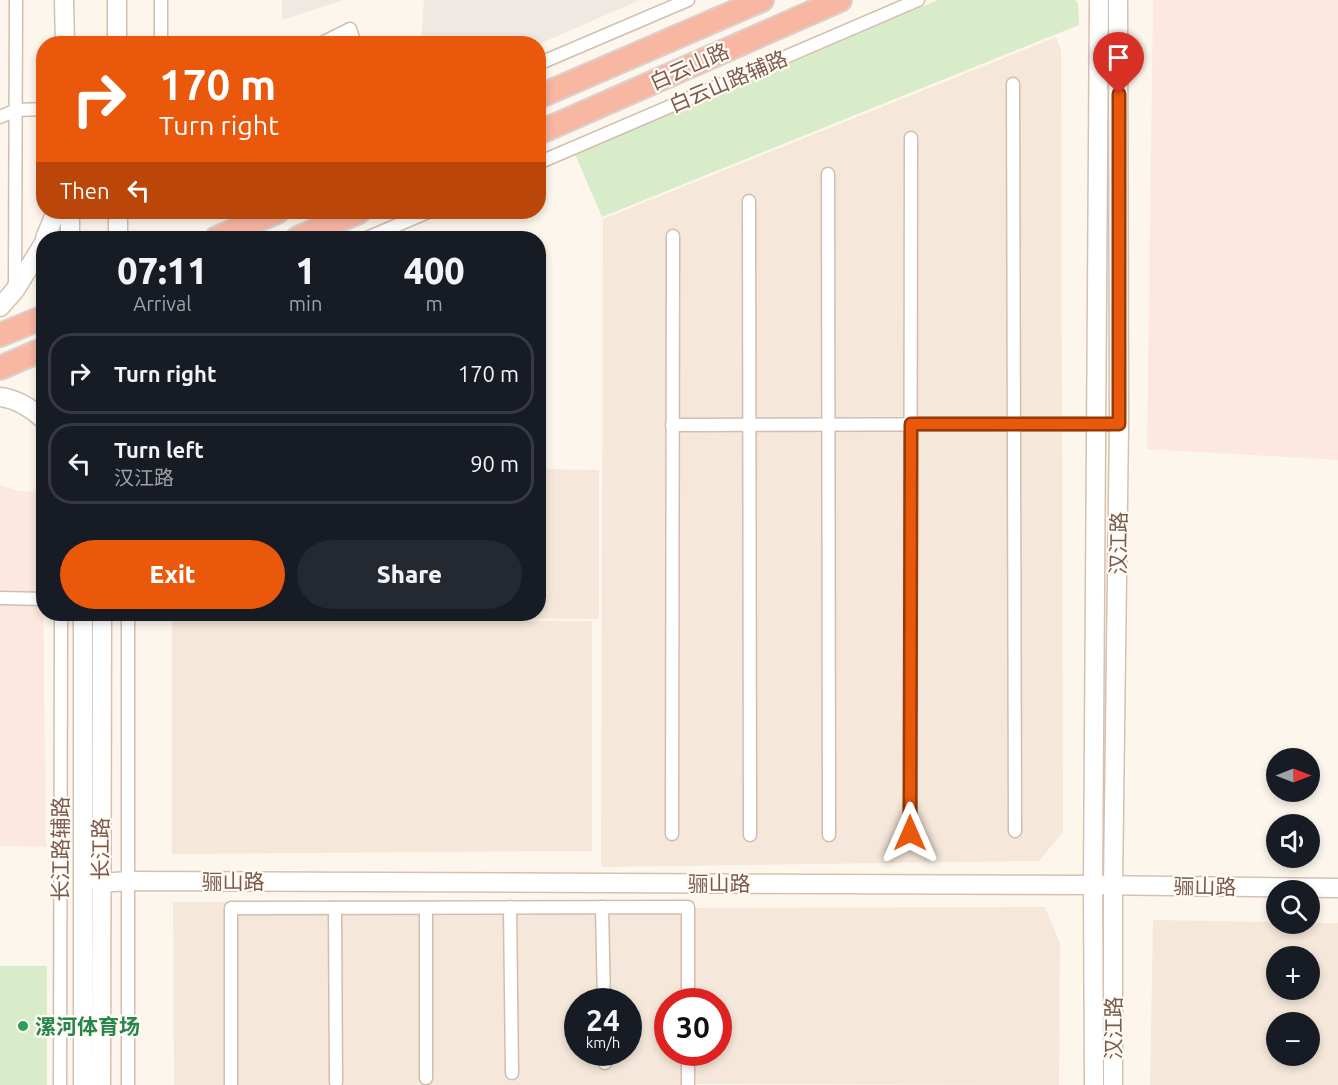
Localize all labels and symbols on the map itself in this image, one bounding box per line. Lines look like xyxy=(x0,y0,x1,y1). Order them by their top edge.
pin xyxy=(1093,32,1144,94)
street label: 白云山路 xyxy=(646,38,732,94)
street label: 白云山路辅路 xyxy=(665,45,791,117)
street label: 汉江路 xyxy=(1105,511,1131,575)
north arrow xyxy=(1266,748,1320,802)
street label: 长江路辅路 xyxy=(48,797,72,902)
position arrow xyxy=(878,801,942,865)
street label: 长江路 xyxy=(88,818,112,881)
street label: 骊山路 xyxy=(202,869,265,893)
street label: 骊山路 xyxy=(688,871,751,895)
street label: 骊山路 xyxy=(1173,873,1237,899)
speed limit sign: 30 xyxy=(654,988,732,1066)
street label: 汉江路 xyxy=(1101,997,1125,1060)
place label: 漯河体育场 xyxy=(35,1014,140,1038)
marker: 漯河体育场 xyxy=(16,1019,30,1033)

